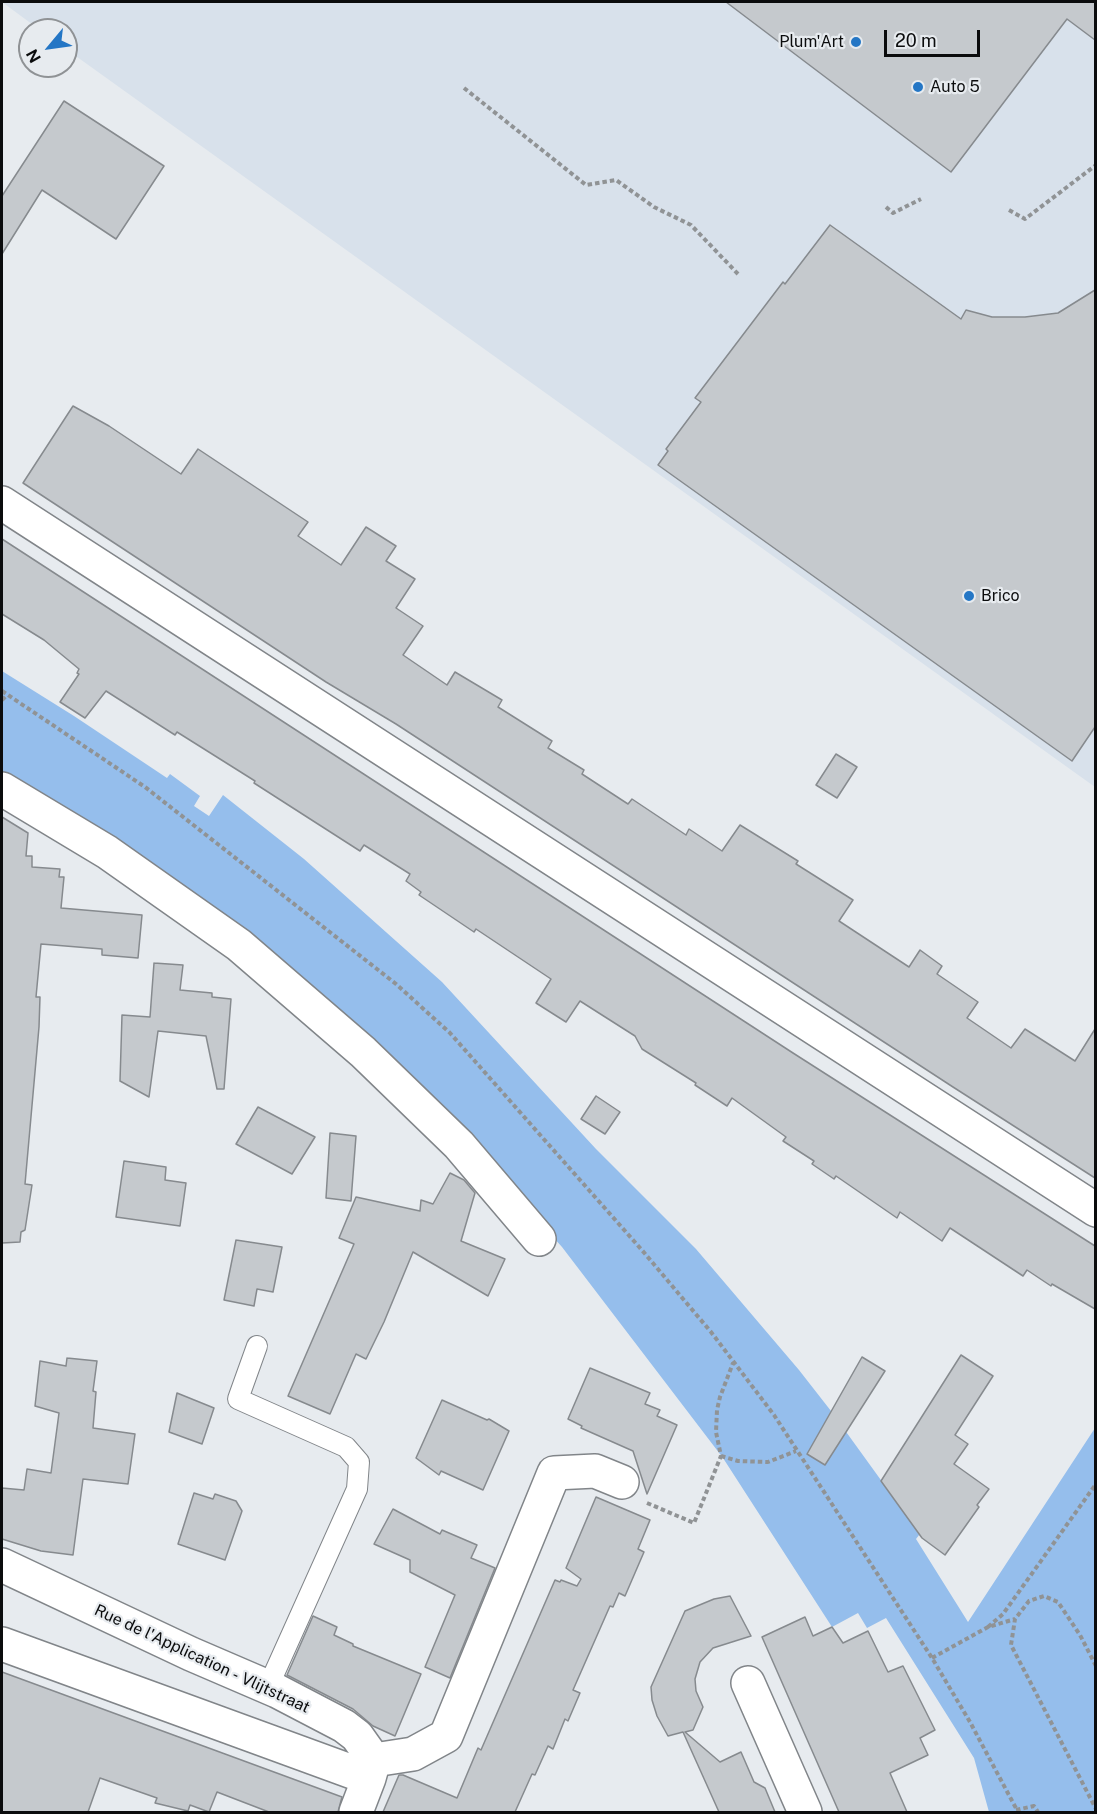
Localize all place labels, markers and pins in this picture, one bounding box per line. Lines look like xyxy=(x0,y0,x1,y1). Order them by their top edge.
place label: Plum'Art xyxy=(779,32,844,52)
marker: Plum'Art xyxy=(849,35,863,49)
place label: Auto 5 xyxy=(930,77,980,97)
marker: Auto 5 xyxy=(911,80,925,94)
place label: Brico xyxy=(981,586,1020,606)
marker: Brico xyxy=(962,589,976,603)

